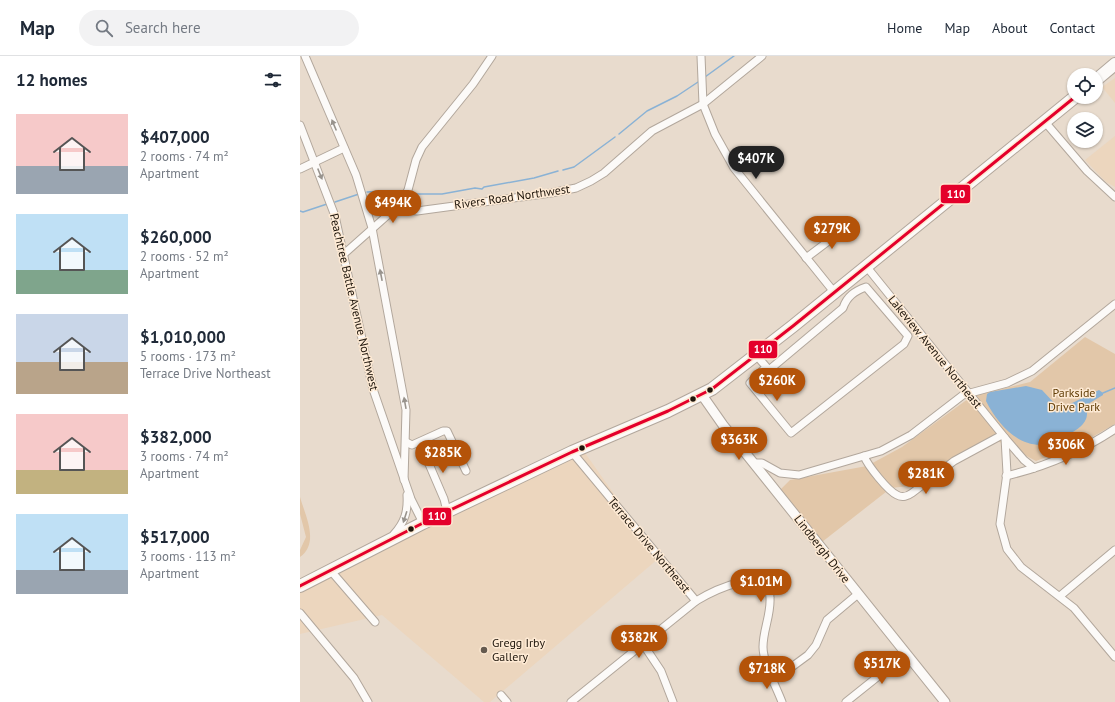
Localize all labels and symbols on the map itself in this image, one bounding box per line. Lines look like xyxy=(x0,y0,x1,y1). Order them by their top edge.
one-way arrow xyxy=(331,119,337,131)
pin: $407K xyxy=(728,146,784,180)
one-way arrow xyxy=(318,169,324,181)
street label: Rivers Road Northwest xyxy=(453,181,571,212)
line badge: 110 xyxy=(940,184,971,204)
text: 110 xyxy=(947,187,965,201)
pin: $494K xyxy=(365,190,421,224)
street label: Peachtree Battle Avenue Northwest xyxy=(327,212,382,392)
pin: $279K xyxy=(804,216,860,250)
one-way arrow xyxy=(378,269,384,282)
street label: Lakeview Avenue Northeast xyxy=(885,292,986,411)
line badge: 110 xyxy=(748,340,778,359)
text: 110 xyxy=(754,342,772,356)
pin: $260K xyxy=(749,368,805,402)
unlabelled marker xyxy=(705,385,715,395)
park label: Parkside Drive Park xyxy=(1048,385,1100,414)
unlabelled marker xyxy=(688,394,698,404)
one-way arrow xyxy=(401,397,407,409)
pin: $363K xyxy=(711,427,767,461)
pin: $306K xyxy=(1038,432,1094,466)
pin: $285K xyxy=(415,440,471,474)
unlabelled marker xyxy=(577,443,587,453)
pin: $281K xyxy=(898,461,954,495)
street label: Terrace Drive Northeast xyxy=(605,494,694,596)
line badge: 110 xyxy=(422,507,452,526)
text: 110 xyxy=(428,509,446,523)
one-way arrow xyxy=(402,511,408,523)
street label: Lindbergh Drive xyxy=(791,512,854,586)
unlabelled marker xyxy=(406,524,416,534)
pin: $1.01M xyxy=(728,569,794,603)
pin: $382K xyxy=(611,625,667,659)
place label: Gregg Irby Gallery xyxy=(492,635,545,664)
marker: Gregg Irby Gallery xyxy=(479,645,489,655)
pin: $517K xyxy=(854,651,910,685)
pin: $718K xyxy=(739,656,795,690)

